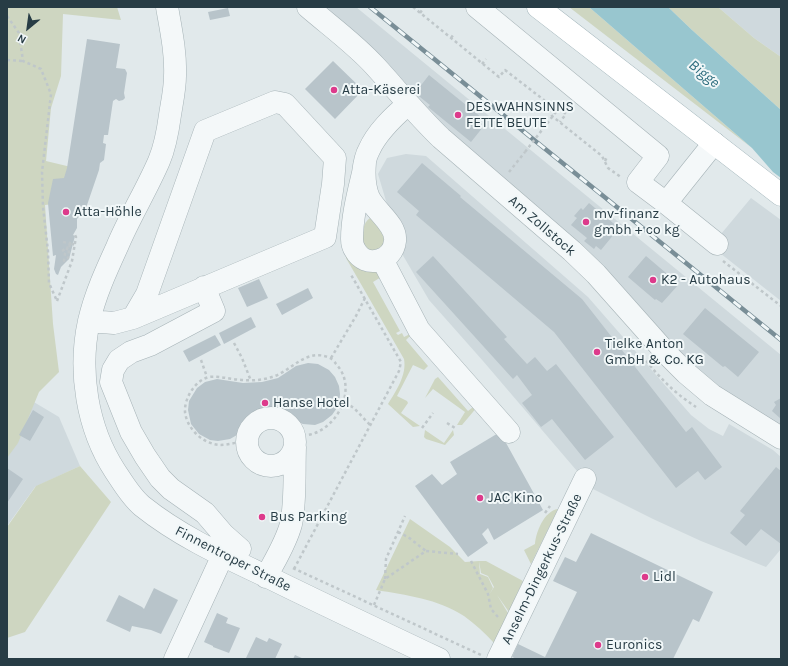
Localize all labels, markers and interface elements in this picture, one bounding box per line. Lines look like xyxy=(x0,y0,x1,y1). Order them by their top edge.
north arrow xyxy=(8,8,48,48)
text: N xyxy=(15,31,29,47)
water label: Bigge xyxy=(685,56,723,92)
place label: Atta-Käserei xyxy=(342,82,420,98)
marker: Atta-Käserei xyxy=(329,85,339,95)
place label: DES WAHNSINNS FETTE BEUTE xyxy=(466,99,574,132)
marker: DES WAHNSINNS FETTE BEUTE xyxy=(453,110,463,120)
street label: Am Zollstock xyxy=(505,192,579,260)
place label: Atta-Höhle xyxy=(74,204,142,220)
place label: mv-finanz gmbh + co kg xyxy=(594,206,680,238)
marker: Atta-Höhle xyxy=(61,207,71,217)
marker: mv-finanz gmbh + co kg xyxy=(581,217,591,227)
place label: K2 - Autohaus xyxy=(661,272,751,288)
marker: K2 - Autohaus xyxy=(648,275,658,285)
place label: Tielke Anton GmbH & Co. KG xyxy=(605,336,704,368)
marker: Tielke Anton GmbH & Co. KG xyxy=(592,347,602,357)
place label: Hanse Hotel xyxy=(273,395,350,411)
marker: Hanse Hotel xyxy=(260,398,270,408)
place label: JAC Kino xyxy=(488,490,542,506)
street label: Anselm-Dingerkus-Straße xyxy=(498,491,586,647)
marker: JAC Kino xyxy=(475,493,485,503)
place label: Bus Parking xyxy=(270,509,347,525)
marker: Bus Parking xyxy=(257,512,267,522)
street label: Finnentroper Straße xyxy=(172,522,294,596)
place label: Lidl xyxy=(653,569,676,585)
marker: Lidl xyxy=(640,572,650,582)
place label: Euronics xyxy=(606,637,662,653)
marker: Euronics xyxy=(593,640,603,650)

